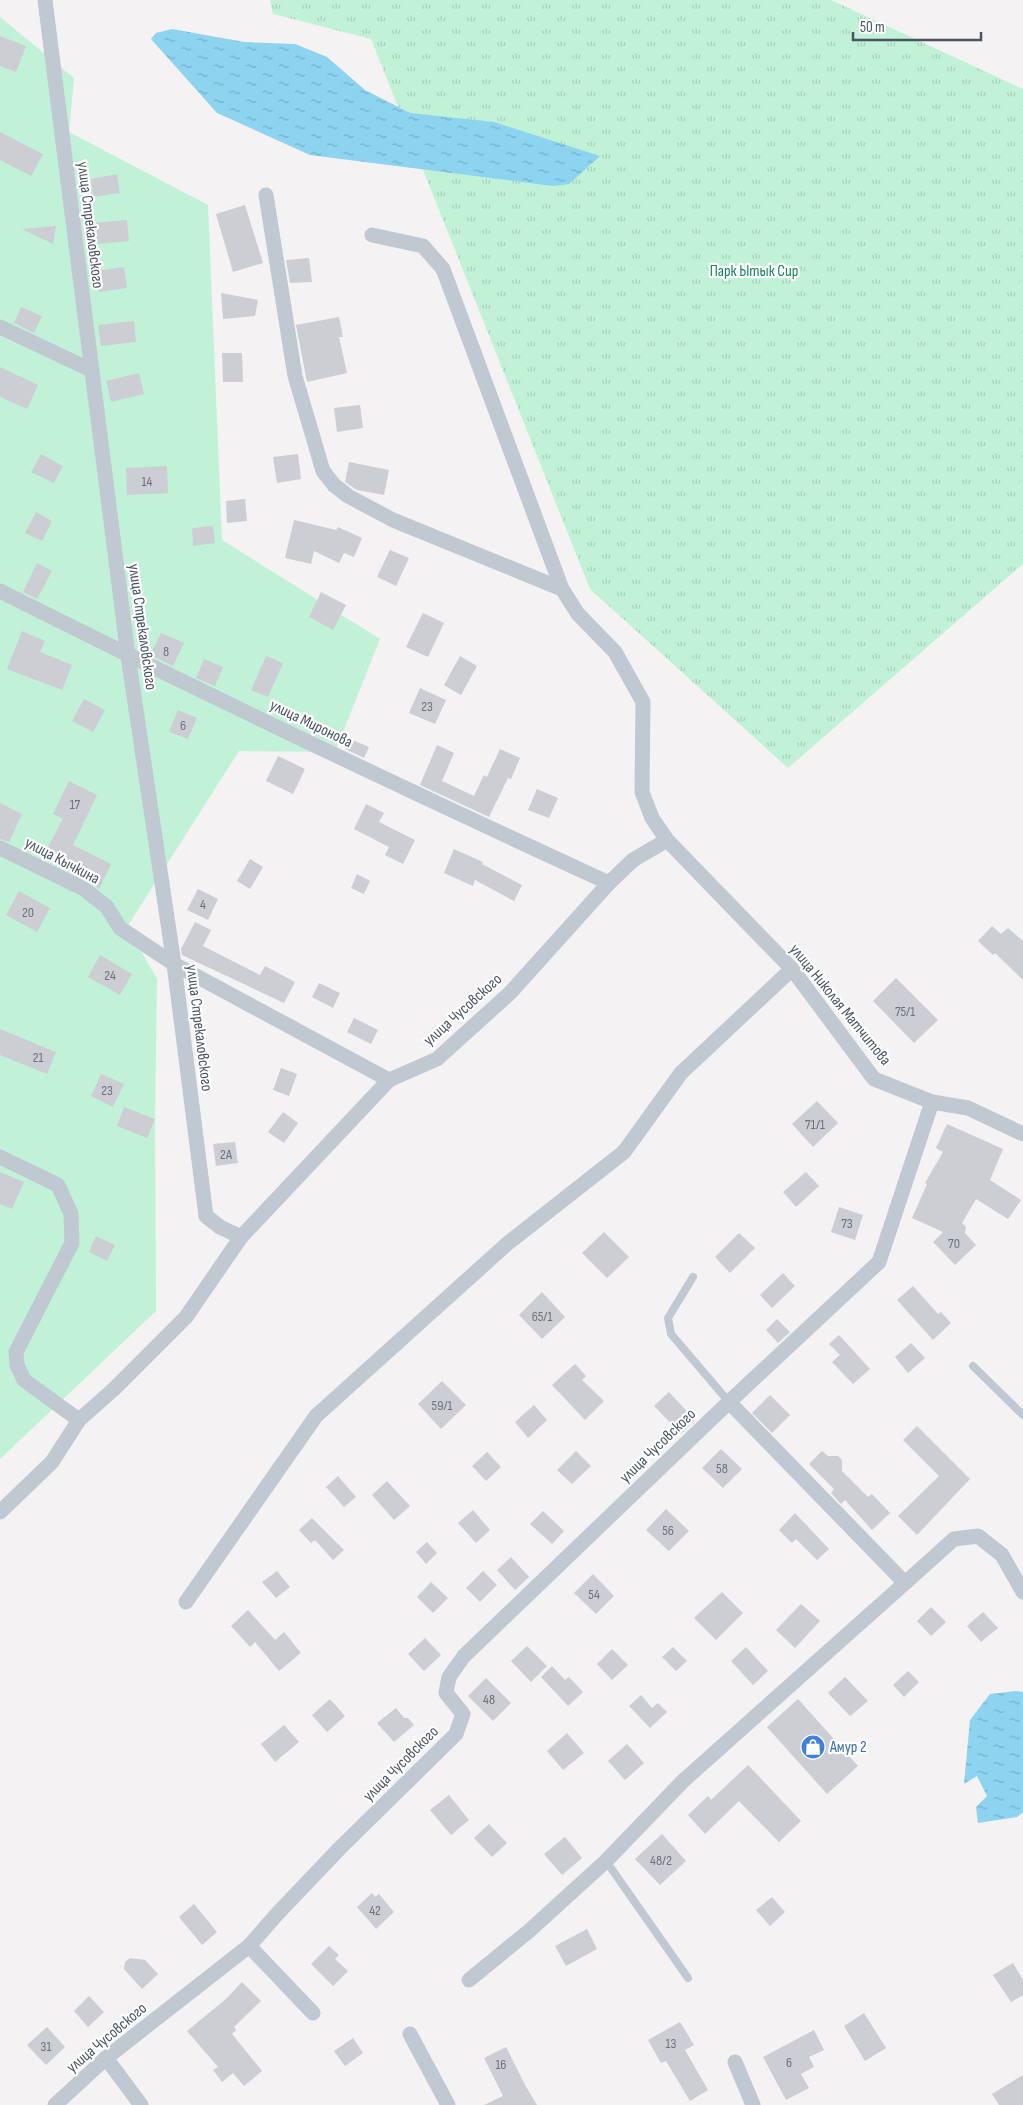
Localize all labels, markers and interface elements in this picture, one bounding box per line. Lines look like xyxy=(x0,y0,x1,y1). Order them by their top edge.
scale bar xyxy=(853,10,980,42)
text: 50 m xyxy=(860,18,885,37)
street label: улица Стрекаловского xyxy=(73,161,107,289)
park label: Парк Ытык Сир xyxy=(710,262,798,281)
house number: 14 xyxy=(142,473,153,490)
street label: улица Стрекаловского xyxy=(124,563,160,691)
house number: 8 xyxy=(163,643,169,660)
street label: улица Миронова xyxy=(267,696,355,752)
house number: 23 xyxy=(421,698,433,715)
house number: 6 xyxy=(180,717,186,734)
house number: 17 xyxy=(70,796,81,813)
street label: улица Кычкина xyxy=(21,833,103,889)
house number: 4 xyxy=(200,896,206,913)
house number: 20 xyxy=(22,904,34,921)
street label: улица Николая Матчитова xyxy=(785,940,895,1070)
street label: улица Стрекаловского xyxy=(182,964,216,1092)
house number: 24 xyxy=(104,967,116,984)
street label: улица Чусовского xyxy=(420,970,506,1050)
house number: 75/1 xyxy=(895,1003,915,1020)
house number: 21 xyxy=(33,1049,43,1066)
house number: 23 xyxy=(101,1082,113,1099)
house number: 71/1 xyxy=(805,1116,825,1133)
house number: 2А xyxy=(220,1146,233,1163)
house number: 73 xyxy=(841,1215,853,1232)
house number: 70 xyxy=(948,1235,960,1252)
house number: 65/1 xyxy=(532,1308,552,1325)
house number: 59/1 xyxy=(432,1397,452,1414)
street label: улица Чусовского xyxy=(616,1405,700,1487)
house number: 58 xyxy=(716,1460,728,1477)
house number: 56 xyxy=(662,1522,674,1539)
house number: 54 xyxy=(588,1586,600,1603)
house number: 48 xyxy=(483,1691,495,1708)
street label: улица Чусовского xyxy=(359,1722,443,1806)
shop icon: Амур 2 xyxy=(800,1734,826,1760)
place label: Амур 2 xyxy=(829,1738,867,1757)
house number: 48/2 xyxy=(650,1852,672,1869)
house number: 42 xyxy=(369,1902,381,1919)
street label: улица Чусовского xyxy=(63,1999,151,2077)
house number: 13 xyxy=(666,2035,677,2052)
house number: 31 xyxy=(41,2038,51,2055)
house number: 6 xyxy=(786,2054,792,2071)
house number: 16 xyxy=(495,2056,507,2073)

